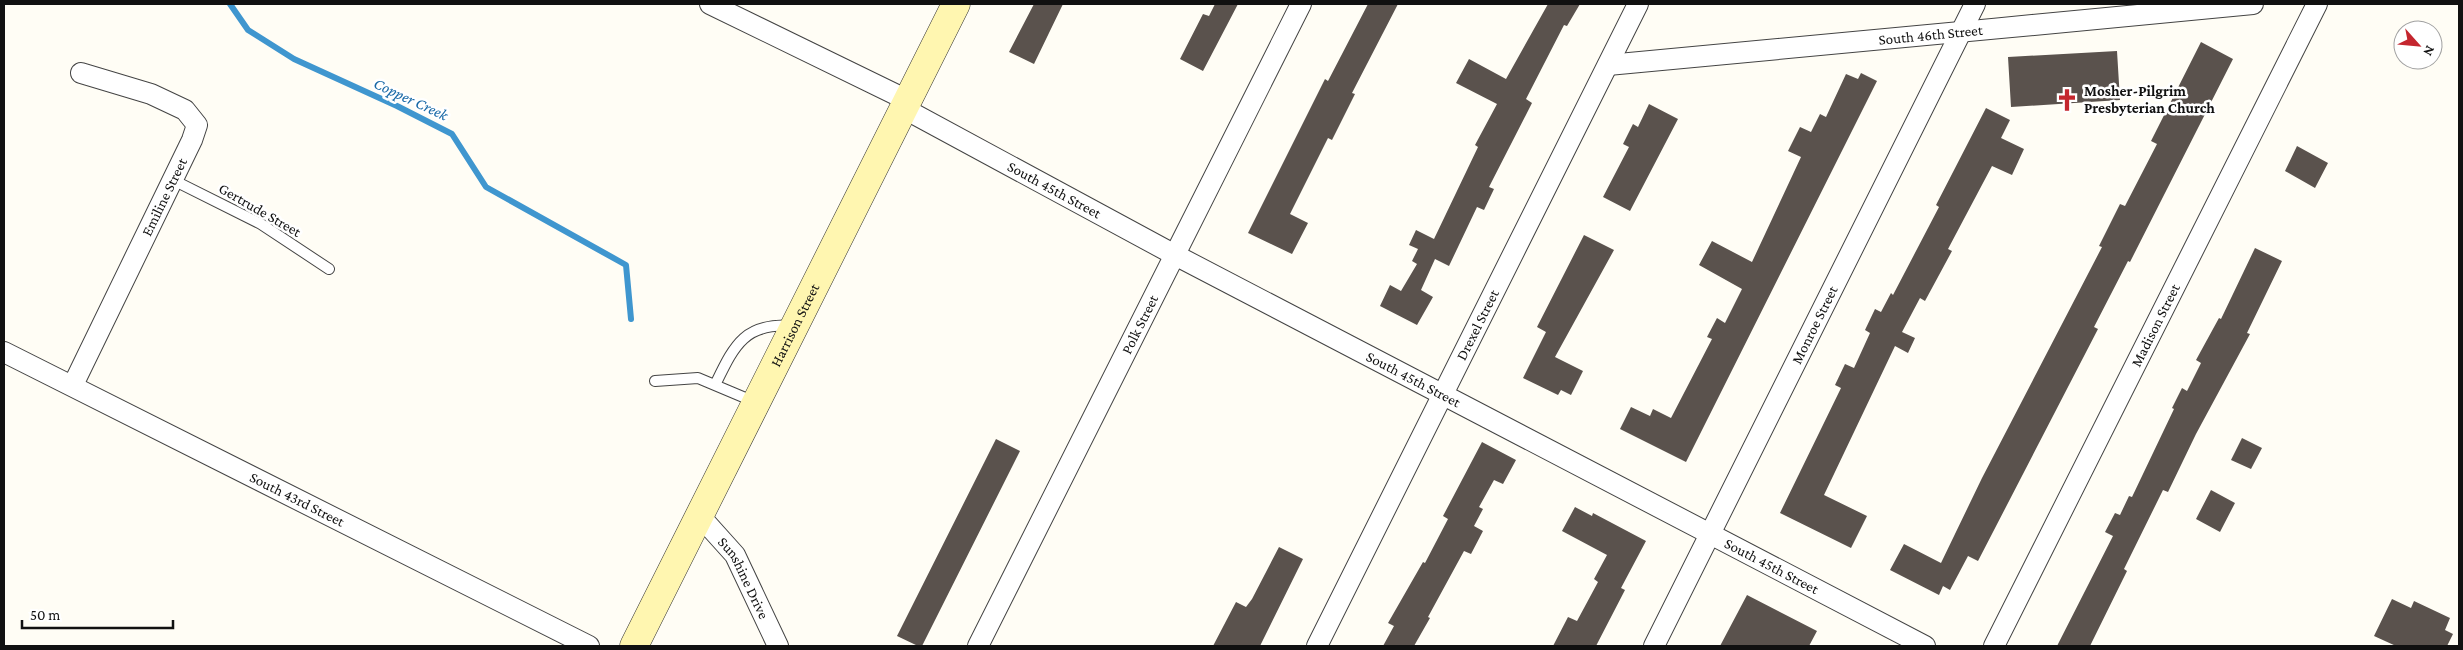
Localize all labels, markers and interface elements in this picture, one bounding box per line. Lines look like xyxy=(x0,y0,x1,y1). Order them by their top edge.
north arrow xyxy=(2393,20,2443,70)
street label: South 46th Street xyxy=(1878,22,1984,48)
text: N xyxy=(2420,43,2439,59)
water label: Copper Creek xyxy=(371,74,452,125)
place label: Mosher-Pilgrim Presbyterian Church xyxy=(2084,83,2215,116)
church icon: Mosher-Pilgrim Presbyterian Church xyxy=(2054,87,2080,113)
street label: Emiline Street xyxy=(139,154,190,239)
street label: South 45th Street xyxy=(1005,158,1105,222)
street label: Gertrude Street xyxy=(216,180,305,240)
street label: Harrison Street xyxy=(767,280,823,369)
street label: Madison Street xyxy=(2128,280,2183,369)
street label: Monroe Street xyxy=(1788,282,1841,366)
street label: Drexel Street xyxy=(1453,286,1502,363)
street label: Polk Street xyxy=(1118,291,1162,357)
street label: South 45th Street xyxy=(1364,348,1464,411)
street label: South 43rd Street xyxy=(247,469,348,530)
street label: Sunshine Drive xyxy=(715,534,772,622)
street label: South 45th Street xyxy=(1722,535,1822,598)
scale bar xyxy=(22,598,174,630)
text: 50 m xyxy=(30,607,60,623)

